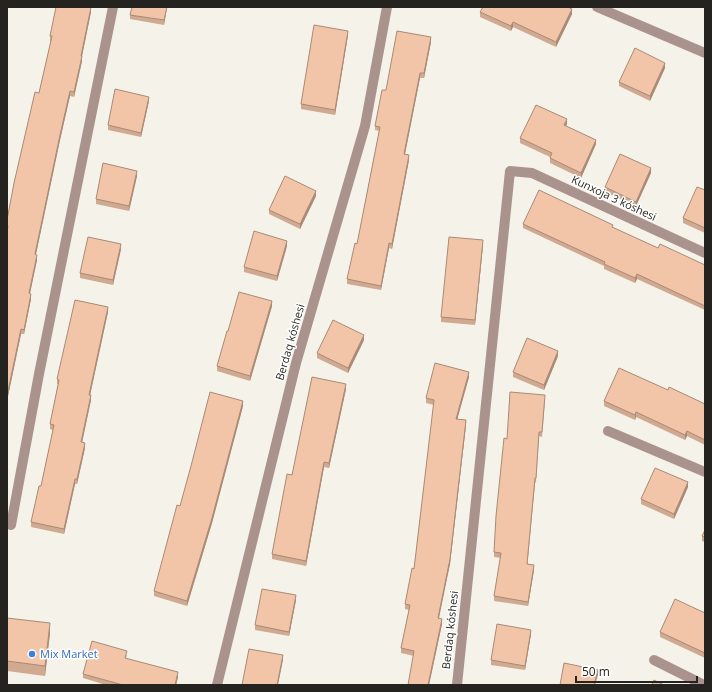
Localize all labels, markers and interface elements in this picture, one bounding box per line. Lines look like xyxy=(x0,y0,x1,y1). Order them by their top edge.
street label: Kunxoja 3 kóshesi xyxy=(569,171,659,224)
street label: Berdaq kóshesi xyxy=(271,302,308,382)
street label: Berdaq kóshesi xyxy=(438,590,461,670)
place label: Mix Market xyxy=(40,646,98,661)
marker: Mix Market xyxy=(27,649,37,659)
scale bar xyxy=(576,658,697,684)
text: 50 m xyxy=(582,663,610,680)

